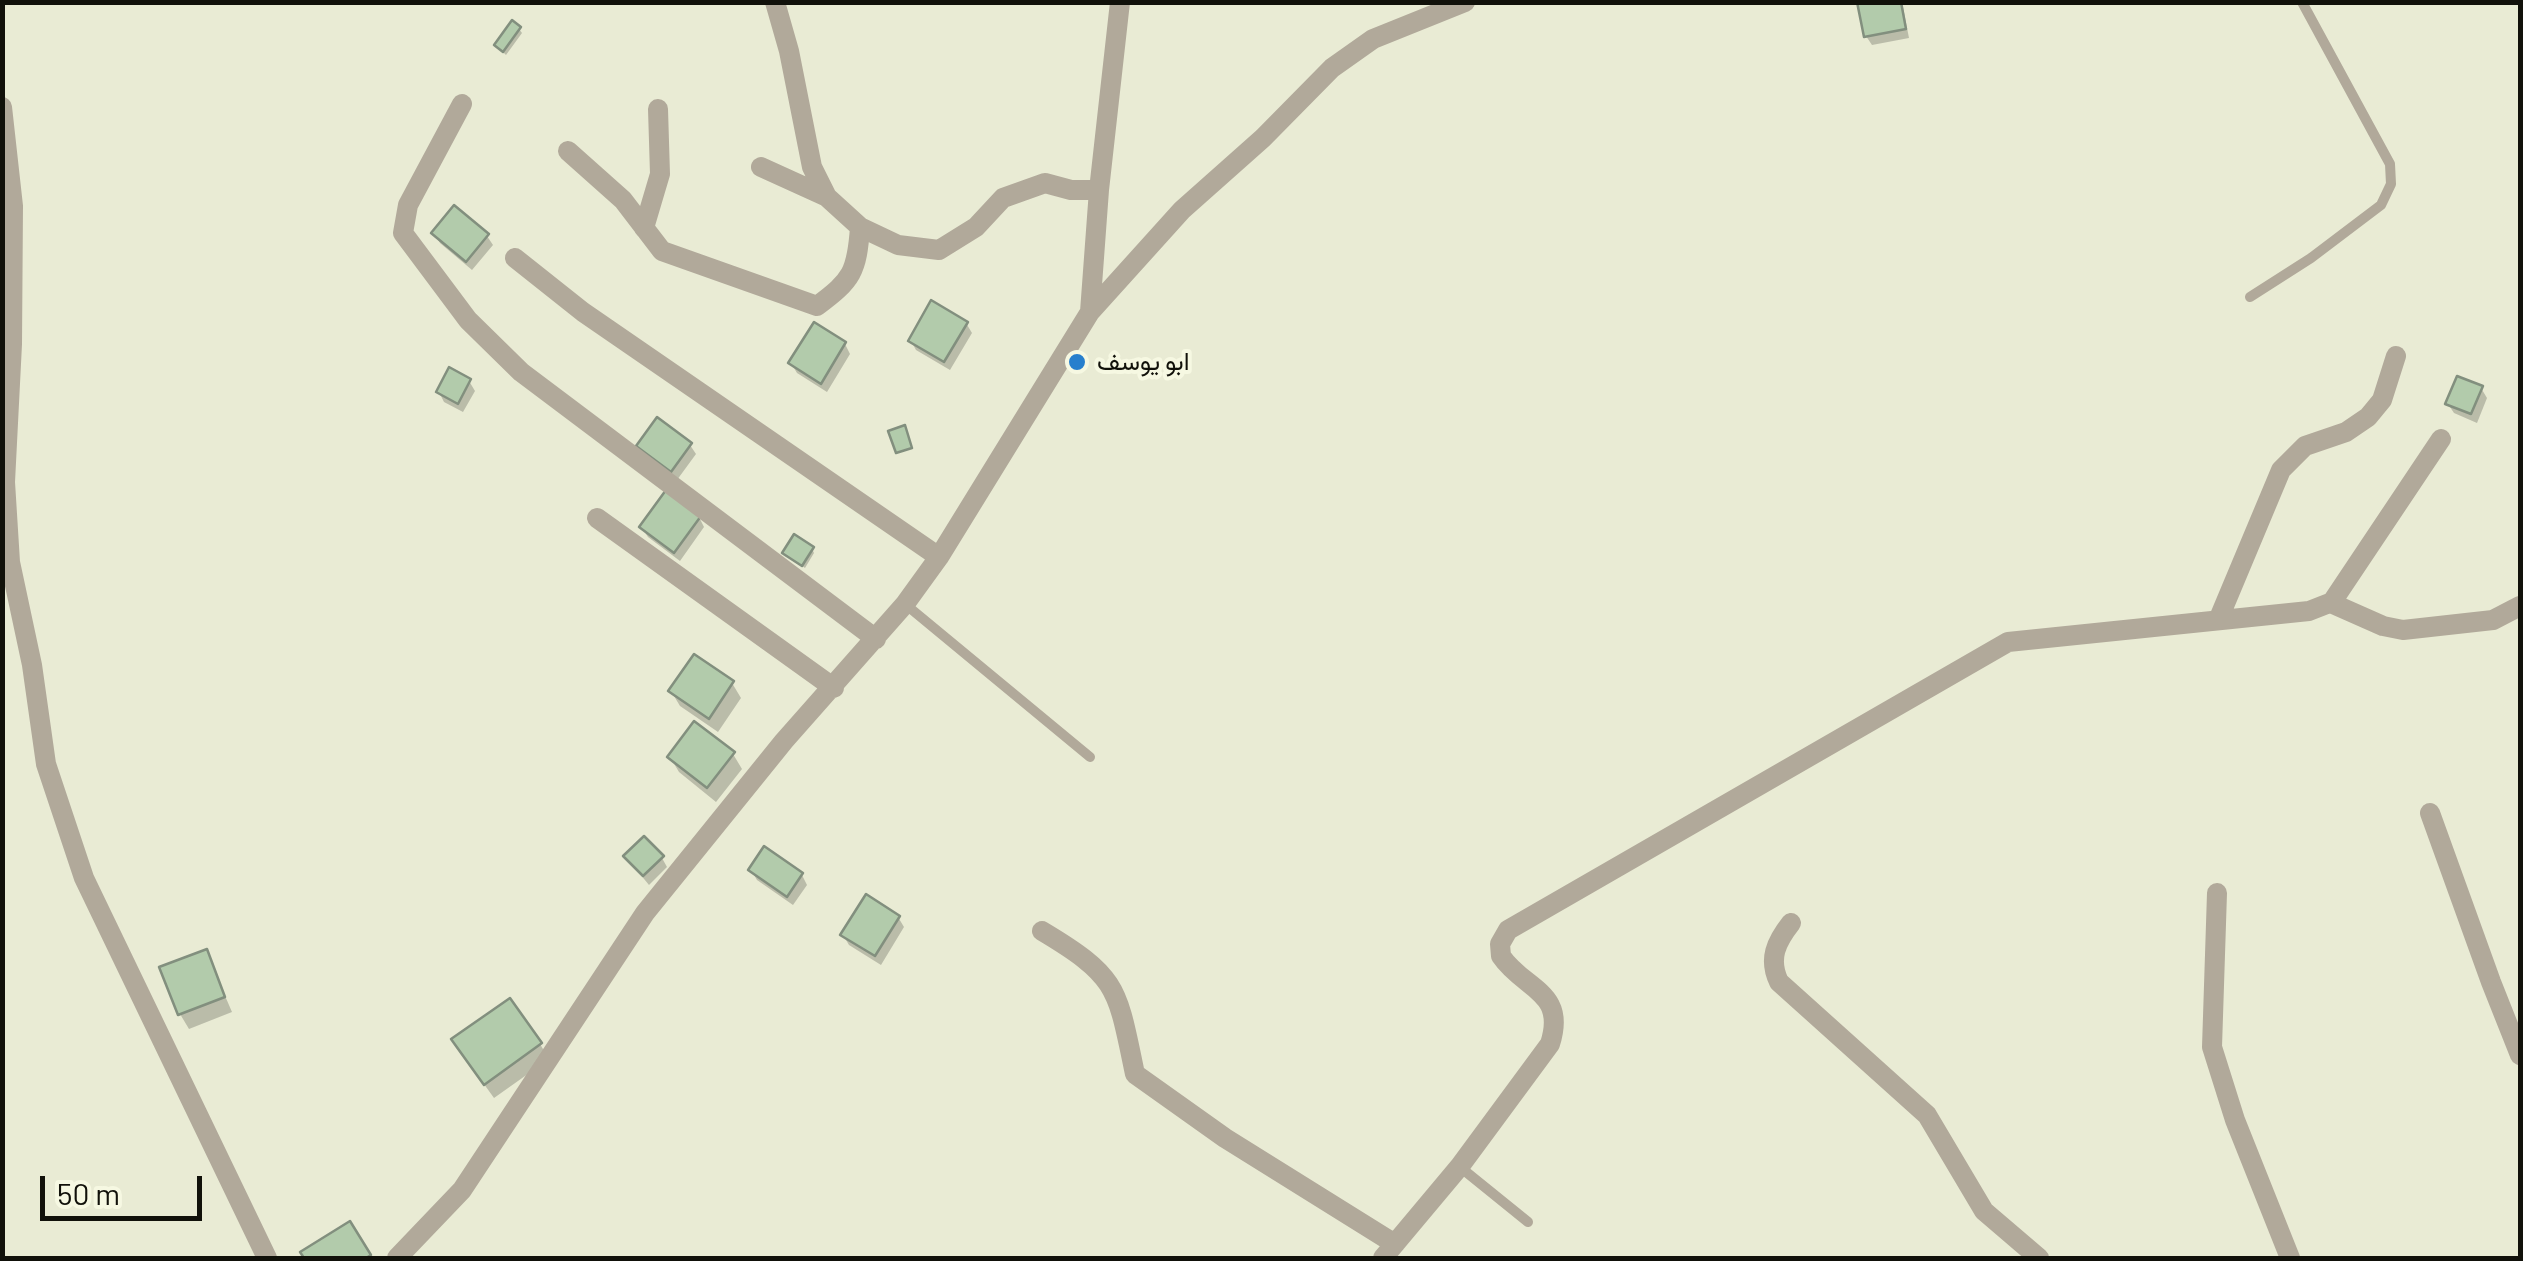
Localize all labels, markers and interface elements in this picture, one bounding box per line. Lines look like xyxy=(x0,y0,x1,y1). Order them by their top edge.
place label: ابو يوسف xyxy=(1097,347,1189,377)
marker: ابو يوسف xyxy=(1066,351,1088,373)
scale bar xyxy=(45,1156,208,1218)
text: 50 m xyxy=(57,1175,120,1211)

